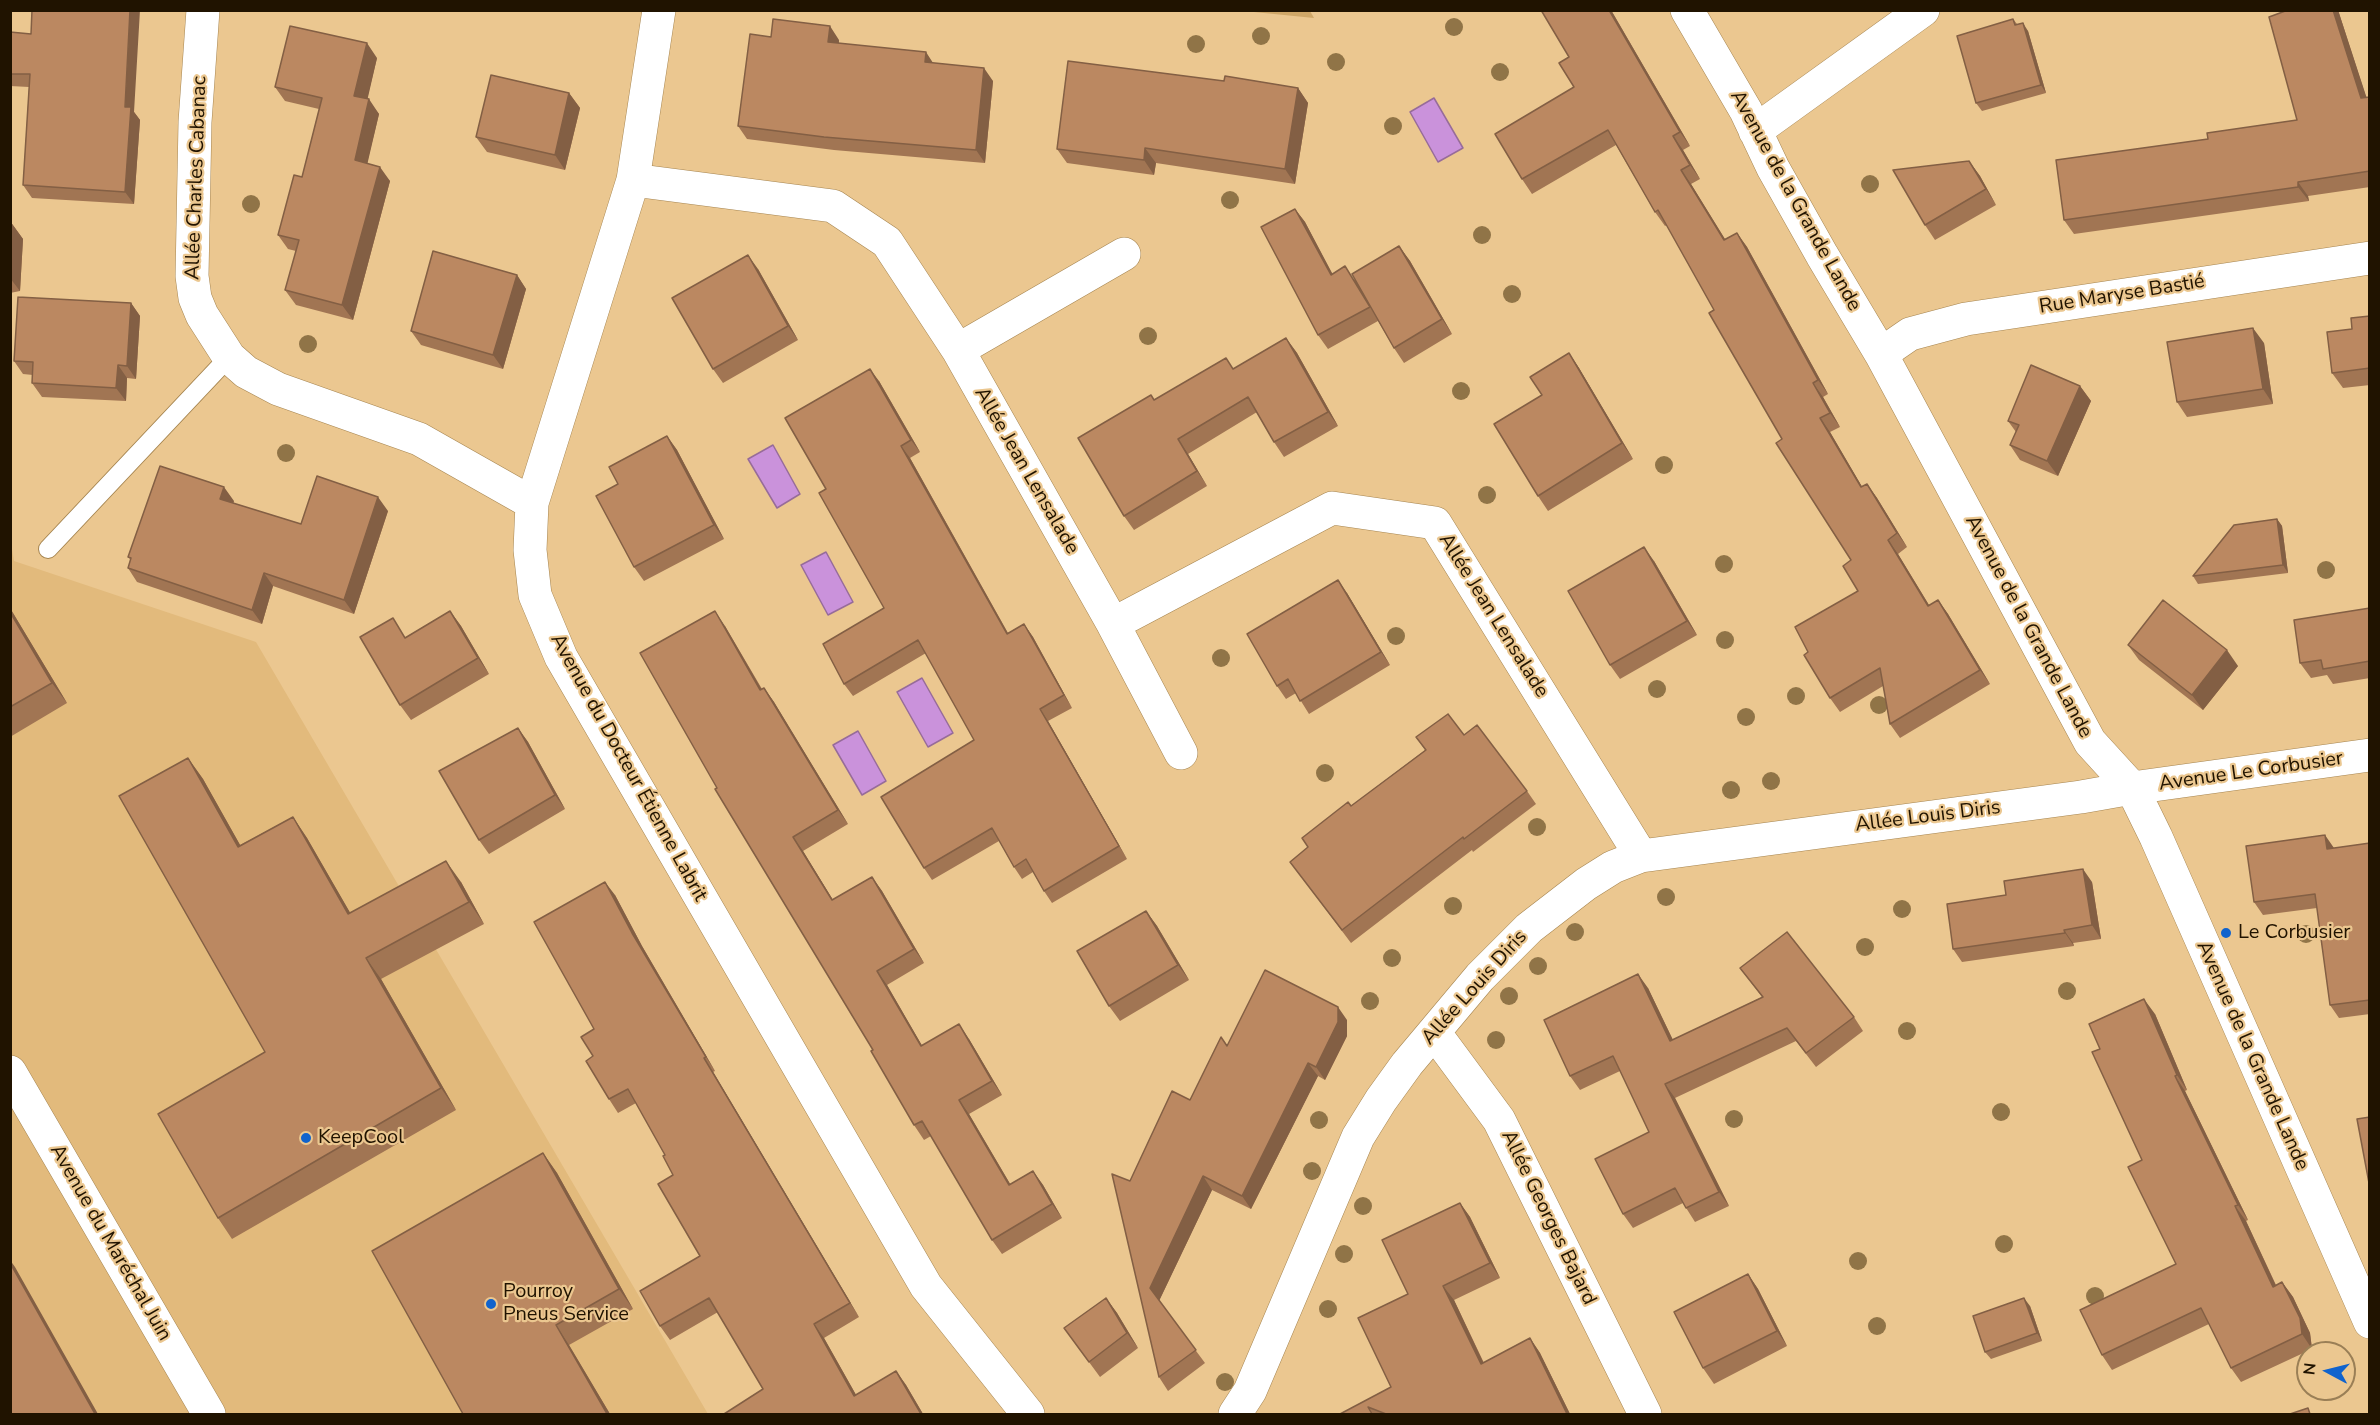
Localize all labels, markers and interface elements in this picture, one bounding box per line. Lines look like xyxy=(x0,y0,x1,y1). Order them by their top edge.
street label: Allée Charles Cabanac xyxy=(181,76,213,280)
street label: Avenue de la Grande Lande xyxy=(1724,87,1866,315)
street label: Rue Maryse Bastié xyxy=(2038,270,2206,320)
street label: Allée Jean Lensalade xyxy=(968,383,1084,559)
street label: Avenue de la Grande Lande xyxy=(1959,512,2097,742)
street label: Allée Jean Lensalade xyxy=(1433,530,1553,702)
street label: Avenue du Docteur Étienne Labrit xyxy=(544,630,712,906)
street label: Avenue Le Corbusier xyxy=(2157,747,2345,797)
street label: Allée Louis Diris xyxy=(1854,796,2002,838)
place label: Le Corbusier xyxy=(2238,921,2351,945)
street label: Allée Louis Diris xyxy=(1417,926,1533,1050)
marker: Le Corbusier xyxy=(2219,926,2233,940)
street label: Avenue de la Grande Lande xyxy=(2191,938,2313,1174)
place label: KeepCool xyxy=(318,1126,404,1150)
street label: Allée Georges Bajard xyxy=(1495,1127,1601,1309)
marker: KeepCool xyxy=(299,1131,313,1145)
street label: Avenue du Maréchal Juin xyxy=(44,1141,176,1345)
place label: Pourroy Pneus Service xyxy=(503,1280,629,1327)
marker: Pourroy Pneus Service xyxy=(484,1297,498,1311)
north arrow xyxy=(2296,1341,2356,1401)
text: N xyxy=(2298,1362,2322,1376)

